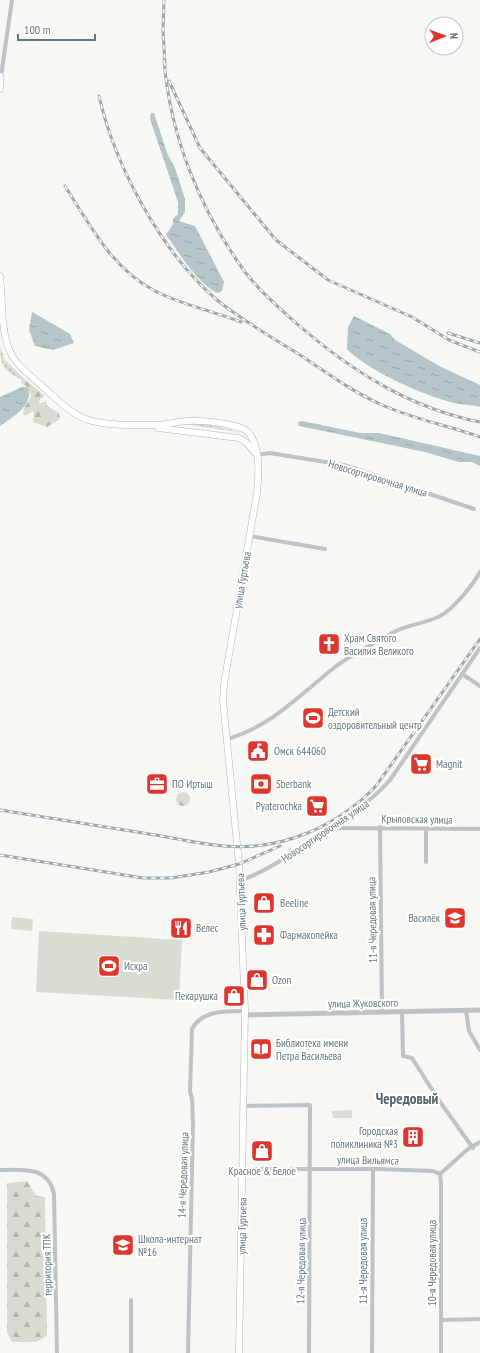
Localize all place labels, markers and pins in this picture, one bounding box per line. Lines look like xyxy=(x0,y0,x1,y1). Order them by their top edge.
church icon: Храм Святого Василия Великого xyxy=(316,631,342,657)
place label: Храм Святого Василия Великого xyxy=(344,631,414,658)
sports icon: Детский оздоровительный центр xyxy=(300,705,326,731)
place label: Детский оздоровительный центр xyxy=(328,705,422,732)
public building icon: Омск 644060 xyxy=(245,738,271,764)
place label: Омск 644060 xyxy=(274,744,326,758)
supermarket icon: Magnit xyxy=(408,751,434,777)
place label: Magnit xyxy=(436,757,462,771)
office icon: ПО Иртыш xyxy=(144,771,170,797)
bank icon: Sberbank xyxy=(248,771,274,797)
place label: ПО Иртыш xyxy=(172,777,213,791)
place label: Sberbank xyxy=(276,777,312,791)
supermarket icon: Pyaterochka xyxy=(304,793,330,819)
place label: Pyaterochka xyxy=(256,799,302,813)
shop icon: Beeline xyxy=(251,890,277,916)
place label: Beeline xyxy=(280,896,309,910)
school or university icon: Василёк xyxy=(442,905,468,931)
place label: Василёк xyxy=(408,911,441,925)
restaurant icon: Велес xyxy=(168,915,194,941)
place label: Велес xyxy=(196,921,218,935)
pharmacy icon: Фармакопейка xyxy=(251,922,277,948)
place label: Фармакопейка xyxy=(280,928,338,942)
sports icon: Искра xyxy=(96,953,122,979)
place label: Искра xyxy=(124,959,147,973)
shop icon: Ozon xyxy=(244,967,270,993)
place label: Ozon xyxy=(272,973,291,987)
shop icon: Пекарушка xyxy=(221,983,247,1009)
place label: Пекарушка xyxy=(175,989,218,1003)
library icon: Библиотека имени Петра Васильева xyxy=(248,1036,274,1062)
place label: Библиотека имени Петра Васильева xyxy=(276,1036,348,1063)
place label: Городская поликлиника №3 xyxy=(331,1124,398,1151)
building icon: Городская поликлиника №3 xyxy=(400,1124,426,1150)
shop icon: Красное & Белое xyxy=(249,1138,275,1164)
place label: Красное & Белое xyxy=(228,1164,296,1178)
school or university icon: Школа-интернат №16 xyxy=(110,1232,136,1258)
place label: Школа-интернат №16 xyxy=(138,1232,202,1259)

